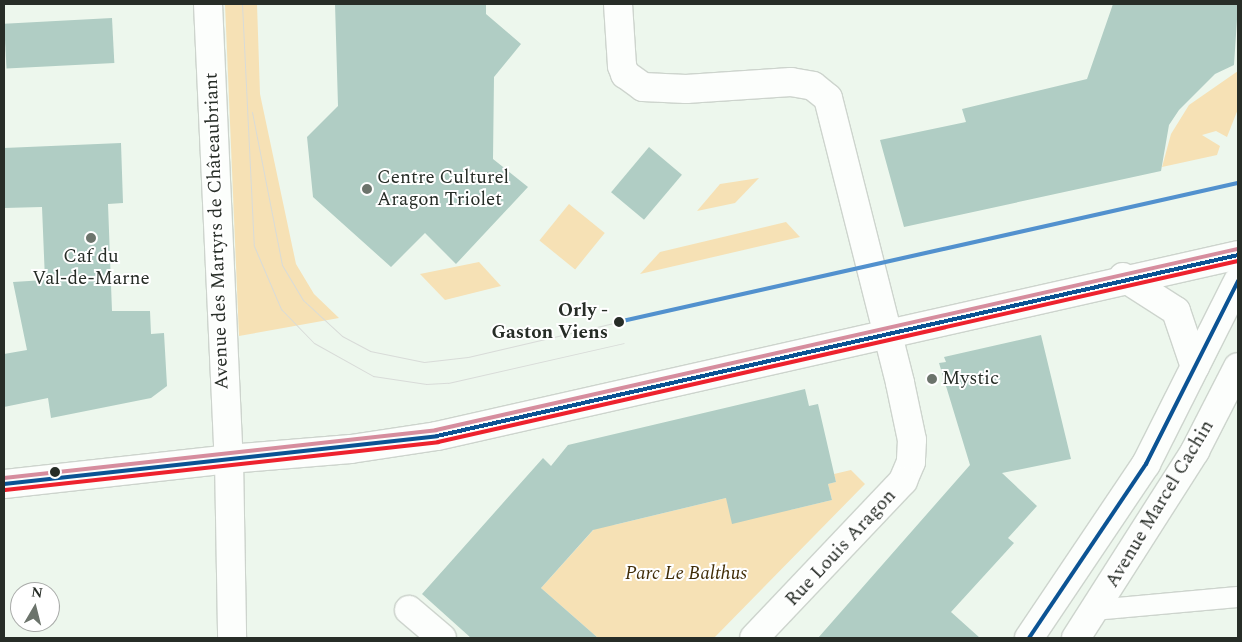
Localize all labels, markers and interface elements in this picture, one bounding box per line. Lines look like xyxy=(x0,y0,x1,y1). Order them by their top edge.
street label: Avenue des Martyrs de Châteaubriant xyxy=(200,72,234,390)
place label: Centre Culturel Aragon Triolet xyxy=(377,167,509,211)
marker: Centre Culturel Aragon Triolet xyxy=(361,183,373,195)
marker: Caf du Val-de-Marne xyxy=(85,232,97,244)
place label: Caf du Val-de-Marne xyxy=(32,246,150,290)
place label: Orly - Gaston Viens xyxy=(491,300,608,344)
marker: Orly - Gaston Viens xyxy=(612,315,626,329)
place label: Mystic xyxy=(942,368,999,390)
marker: Mystic xyxy=(926,373,938,385)
street label: Avenue Marcel Cachin xyxy=(1101,416,1219,592)
unlabelled marker xyxy=(50,467,60,477)
street label: Rue Louis Aragon xyxy=(781,485,901,611)
park label: Parc Le Balthus xyxy=(625,563,747,585)
text: N xyxy=(30,581,44,604)
north arrow xyxy=(10,582,60,632)

